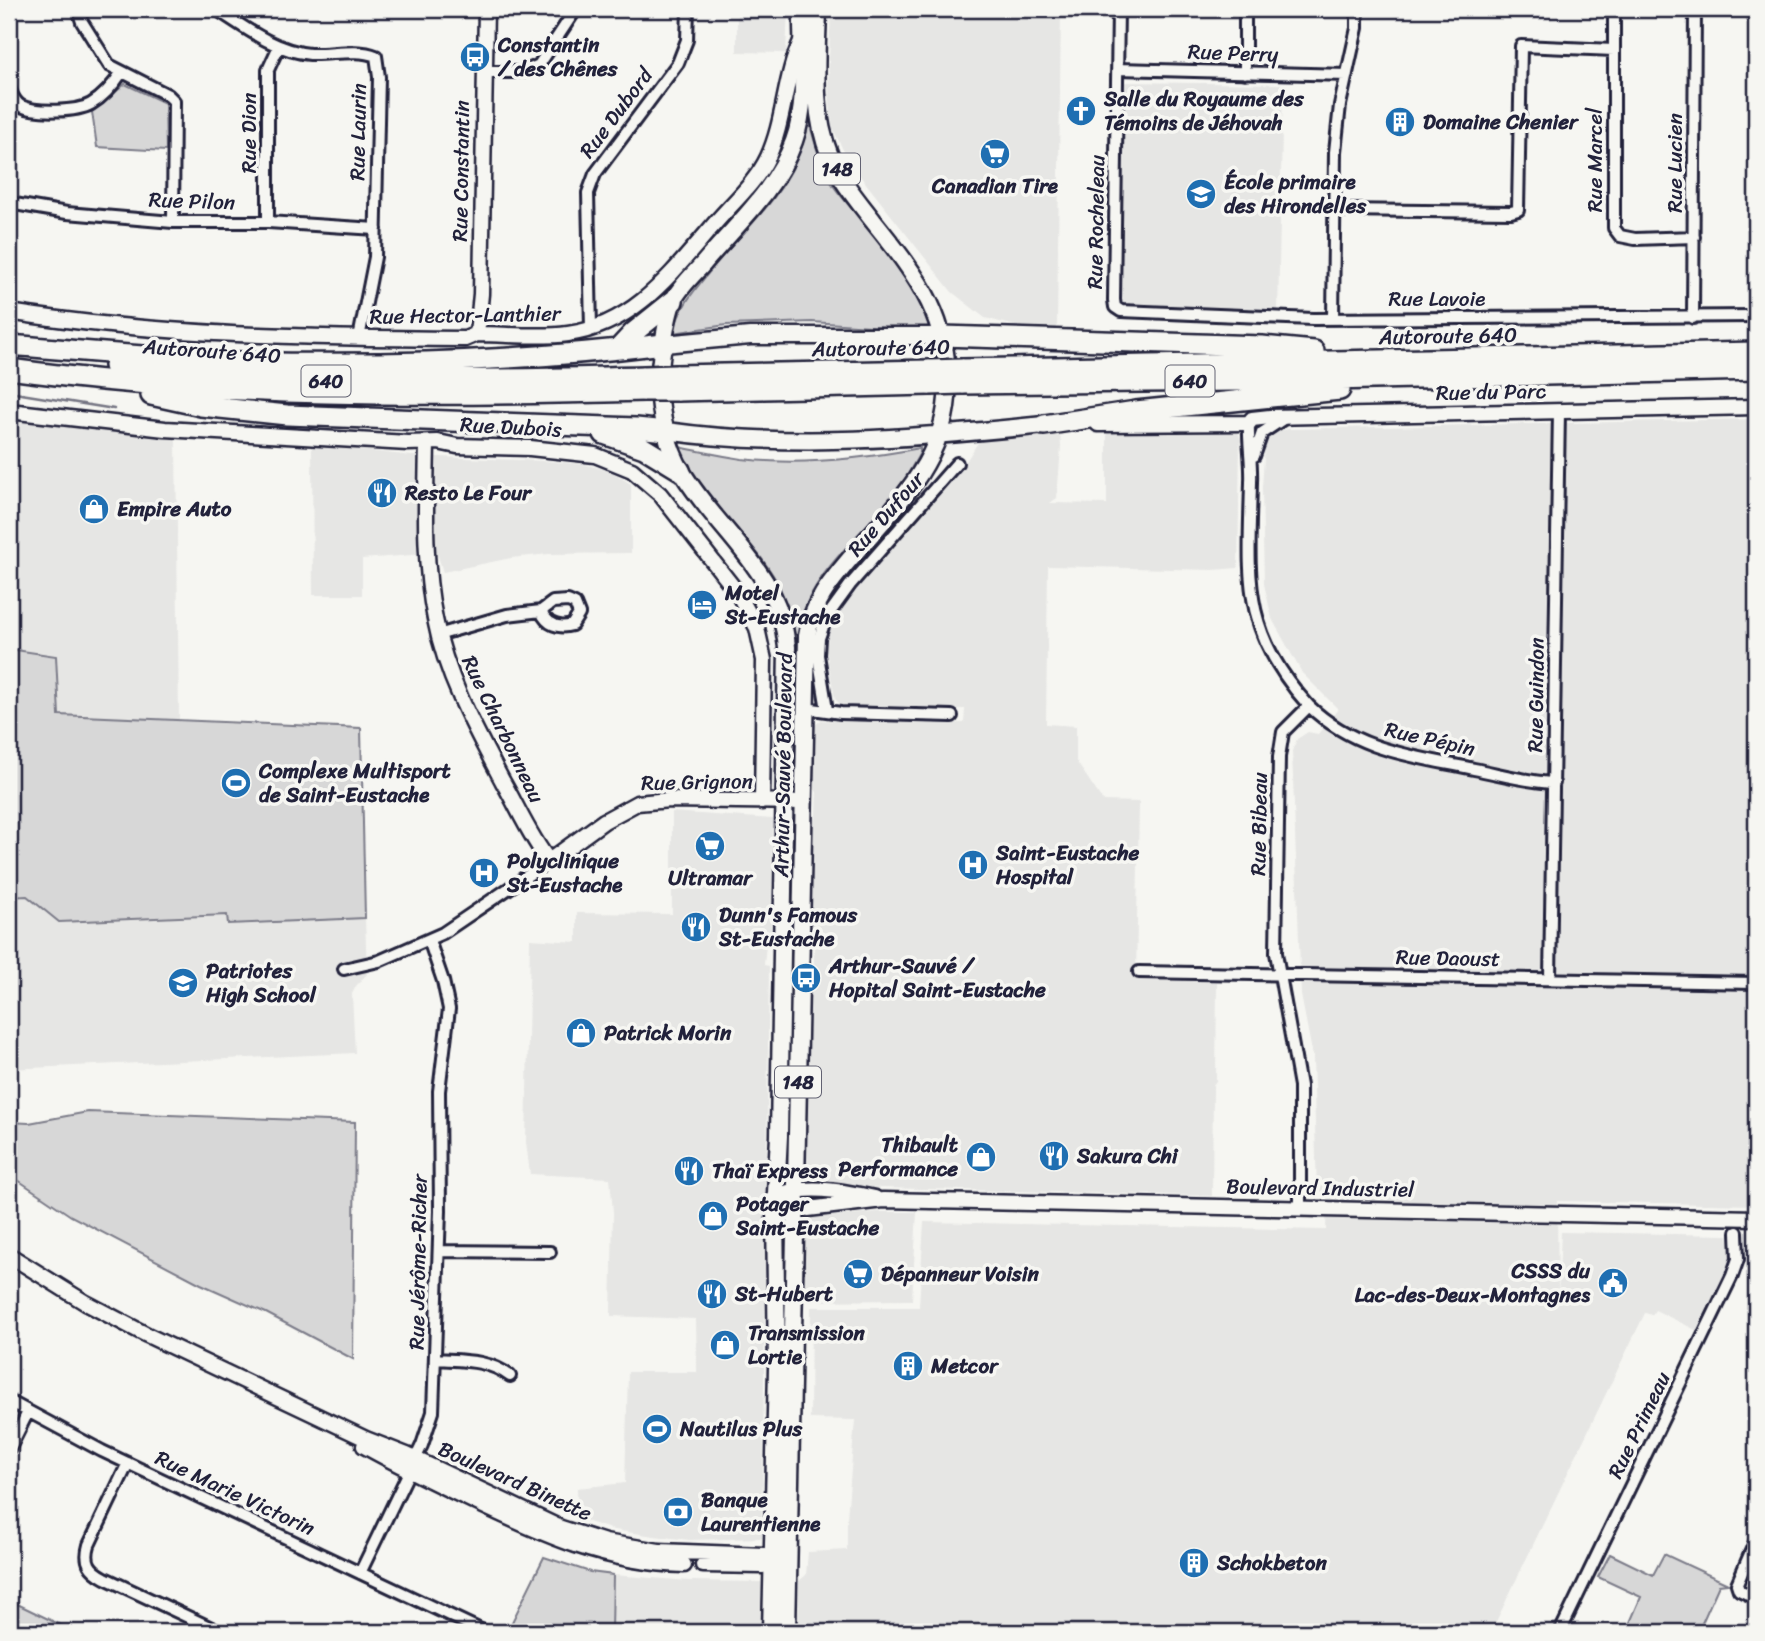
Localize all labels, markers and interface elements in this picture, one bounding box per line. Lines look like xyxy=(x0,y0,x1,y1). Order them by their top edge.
place label: Constantin / des Chênes xyxy=(497,26,618,88)
street label: Rue Perry xyxy=(1187,32,1279,74)
bus stop icon: Constantin / des Chênes xyxy=(458,40,492,74)
street label: Rue Dubord xyxy=(569,58,664,167)
place label: Salle du Royaume des Témoins de Jéhovah xyxy=(1103,80,1305,142)
street label: Rue Laurin xyxy=(338,83,378,181)
street label: Rue Dion xyxy=(230,93,268,173)
church icon: Salle du Royaume des Témoins de Jéhovah xyxy=(1064,94,1098,128)
street label: Rue Constantin xyxy=(441,100,481,242)
place label: Domaine Chenier xyxy=(1423,103,1580,141)
building icon: Domaine Chenier xyxy=(1383,105,1417,139)
street label: Rue Marcel xyxy=(1576,107,1614,212)
street label: Rue Lucien xyxy=(1656,113,1694,213)
supermarket icon: Canadian Tire xyxy=(978,137,1012,171)
road number: 148 xyxy=(814,154,860,184)
street label: Rue Rocheleau xyxy=(1076,154,1116,289)
place label: École primaire des Hirondelles xyxy=(1224,163,1367,225)
place label: Canadian Tire xyxy=(931,167,1059,205)
school or university icon: École primaire des Hirondelles xyxy=(1184,177,1218,211)
street label: Rue Pilon xyxy=(148,181,236,221)
street label: Rue Lavoie xyxy=(1389,280,1485,318)
street label: Rue Hector-Lanthier xyxy=(369,294,562,336)
street label: Autoroute 640 xyxy=(1378,316,1517,356)
street label: Autoroute 640 xyxy=(141,327,282,375)
street label: Autoroute 640 xyxy=(811,328,950,368)
road number: 640 xyxy=(302,366,350,396)
road number: 640 xyxy=(1166,366,1214,396)
street label: Rue du Parc xyxy=(1435,372,1547,412)
street label: Rue Dubois xyxy=(459,405,563,449)
street label: Rue Dufour xyxy=(838,461,935,566)
place label: Resto Le Four xyxy=(404,474,533,512)
restaurant icon: Resto Le Four xyxy=(365,476,399,510)
place label: Empire Auto xyxy=(117,490,232,528)
shop icon: Empire Auto xyxy=(77,492,111,526)
place label: Motel St-Eustache xyxy=(724,574,841,636)
hotel icon: Motel St-Eustache xyxy=(685,588,719,622)
street label: Rue Guindon xyxy=(1516,637,1556,753)
street label: Rue Charbonneau xyxy=(451,648,556,810)
street label: Arthur-Sauvé Boulevard xyxy=(762,650,804,879)
street label: Rue Pépin xyxy=(1381,710,1479,768)
place label: Complexe Multisport de Saint-Eustache xyxy=(258,752,451,814)
street label: Rue Grignon xyxy=(641,762,753,802)
sports icon: Complexe Multisport de Saint-Eustache xyxy=(219,766,253,800)
street label: Rue Bibeau xyxy=(1239,772,1279,876)
supermarket icon: Ultramar xyxy=(693,829,727,863)
place label: Saint-Eustache Hospital xyxy=(995,834,1139,896)
place label: Polyclinique St-Eustache xyxy=(506,842,623,904)
hospital icon: Saint-Eustache Hospital xyxy=(956,848,990,882)
hospital icon: Polyclinique St-Eustache xyxy=(467,856,501,890)
place label: Ultramar xyxy=(668,859,754,897)
place label: Dunn's Famous St-Eustache xyxy=(718,896,857,958)
restaurant icon: Dunn's Famous St-Eustache xyxy=(679,910,713,944)
street label: Rue Daoust xyxy=(1396,938,1500,978)
place label: Arthur-Sauvé / Hopital Saint-Eustache xyxy=(828,947,1046,1009)
place label: Patriotes High School xyxy=(205,952,317,1014)
bus stop icon: Arthur-Sauvé / Hopital Saint-Eustache xyxy=(789,961,823,995)
school or university icon: Patriotes High School xyxy=(166,966,200,1000)
place label: Patrick Morin xyxy=(604,1014,732,1052)
shop icon: Patrick Morin xyxy=(564,1016,598,1050)
road number: 148 xyxy=(775,1066,821,1098)
place label: Thibault Performance xyxy=(838,1126,959,1188)
place label: Sakura Chi xyxy=(1076,1137,1179,1175)
restaurant icon: Sakura Chi xyxy=(1037,1139,1071,1173)
shop icon: Thibault Performance xyxy=(964,1140,998,1174)
place label: Thaï Express xyxy=(712,1152,828,1190)
restaurant icon: Thaï Express xyxy=(672,1154,706,1188)
street label: Boulevard Industriel xyxy=(1226,1167,1415,1209)
street label: Rue Jérôme-Richer xyxy=(397,1172,439,1350)
place label: Potager Saint-Eustache xyxy=(735,1185,879,1247)
shop icon: Potager Saint-Eustache xyxy=(696,1199,730,1233)
place label: CSSS du Lac-des-Deux-Montagnes xyxy=(1355,1252,1591,1314)
place label: Dépanneur Voisin xyxy=(881,1255,1039,1293)
supermarket icon: Dépanneur Voisin xyxy=(841,1257,875,1291)
public building icon: CSSS du Lac-des-Deux-Montagnes xyxy=(1596,1266,1630,1300)
place label: St-Hubert xyxy=(734,1275,834,1313)
restaurant icon: St-Hubert xyxy=(695,1277,729,1311)
place label: Transmission Lortie xyxy=(748,1314,866,1376)
shop icon: Transmission Lortie xyxy=(708,1328,742,1362)
place label: Metcor xyxy=(930,1347,999,1385)
building icon: Metcor xyxy=(891,1349,925,1383)
street label: Rue Primeau xyxy=(1597,1365,1681,1485)
place label: Nautilus Plus xyxy=(679,1410,803,1448)
sports icon: Nautilus Plus xyxy=(640,1412,674,1446)
street label: Boulevard Binette xyxy=(432,1430,598,1532)
street label: Rue Marie Victorin xyxy=(149,1439,321,1547)
place label: Banque Laurentienne xyxy=(701,1481,821,1543)
bank icon: Banque Laurentienne xyxy=(661,1495,695,1529)
place label: Schokbeton xyxy=(1216,1544,1327,1582)
building icon: Schokbeton xyxy=(1177,1546,1211,1580)

